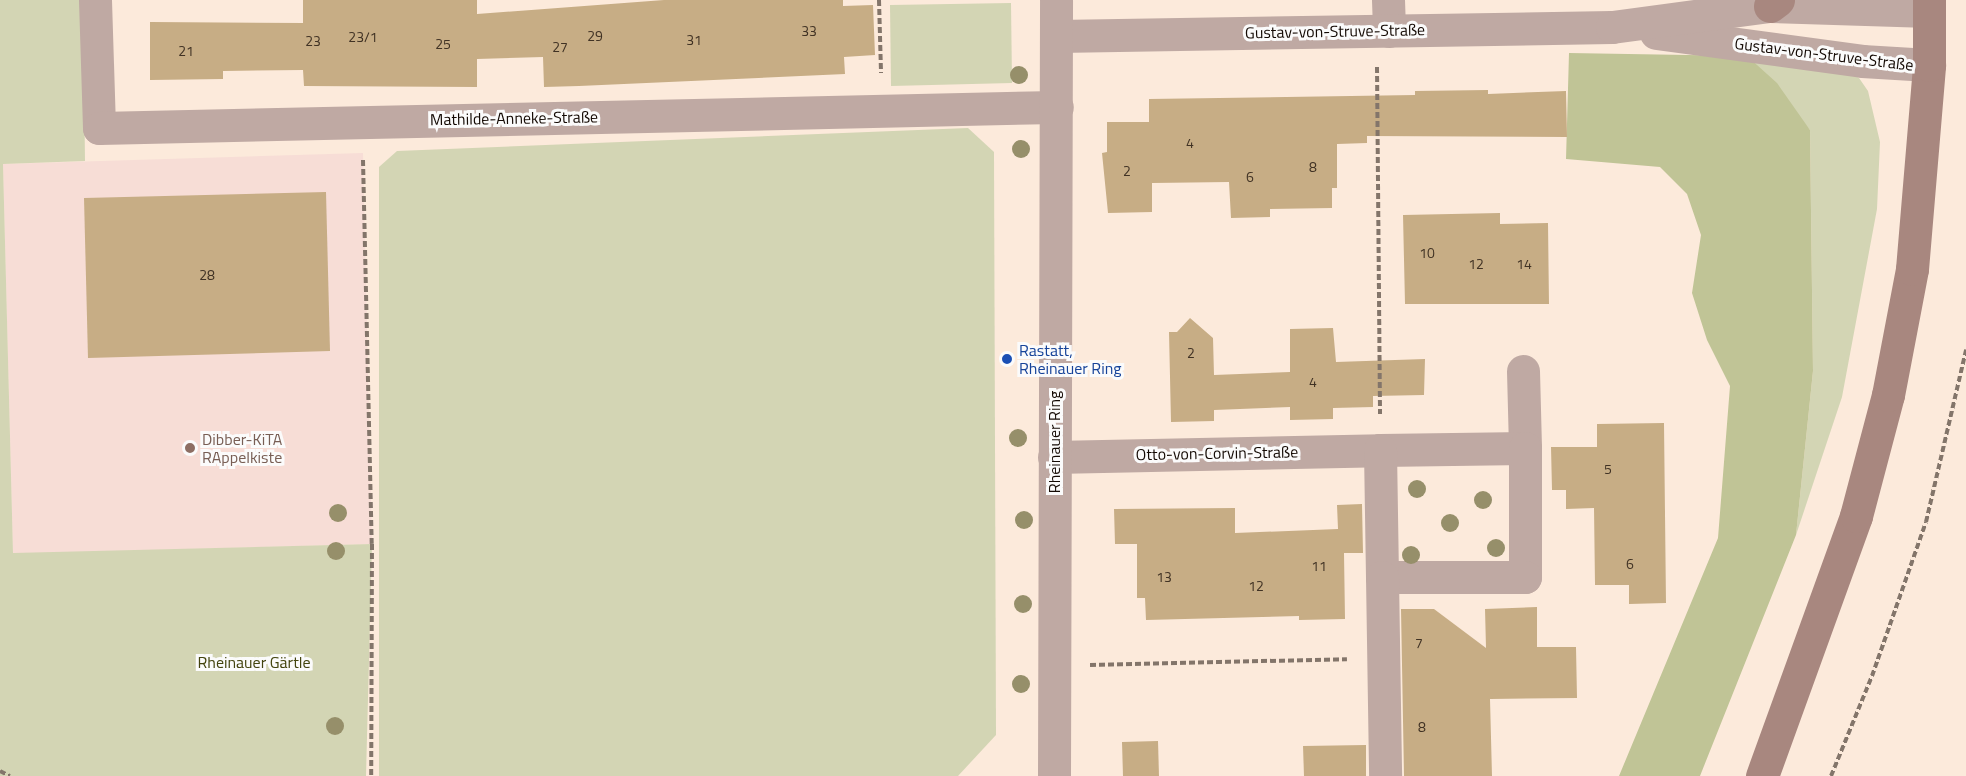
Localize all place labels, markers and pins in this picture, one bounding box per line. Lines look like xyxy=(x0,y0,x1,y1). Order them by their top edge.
place label: Rastatt, Rheinauer Ring xyxy=(1019,340,1121,378)
marker: Rastatt, Rheinauer Ring xyxy=(1000,352,1014,366)
place label: Dibber-KiTA RAppelkiste xyxy=(202,429,282,467)
marker: Dibber-KiTA RAppelkiste xyxy=(183,441,197,455)

